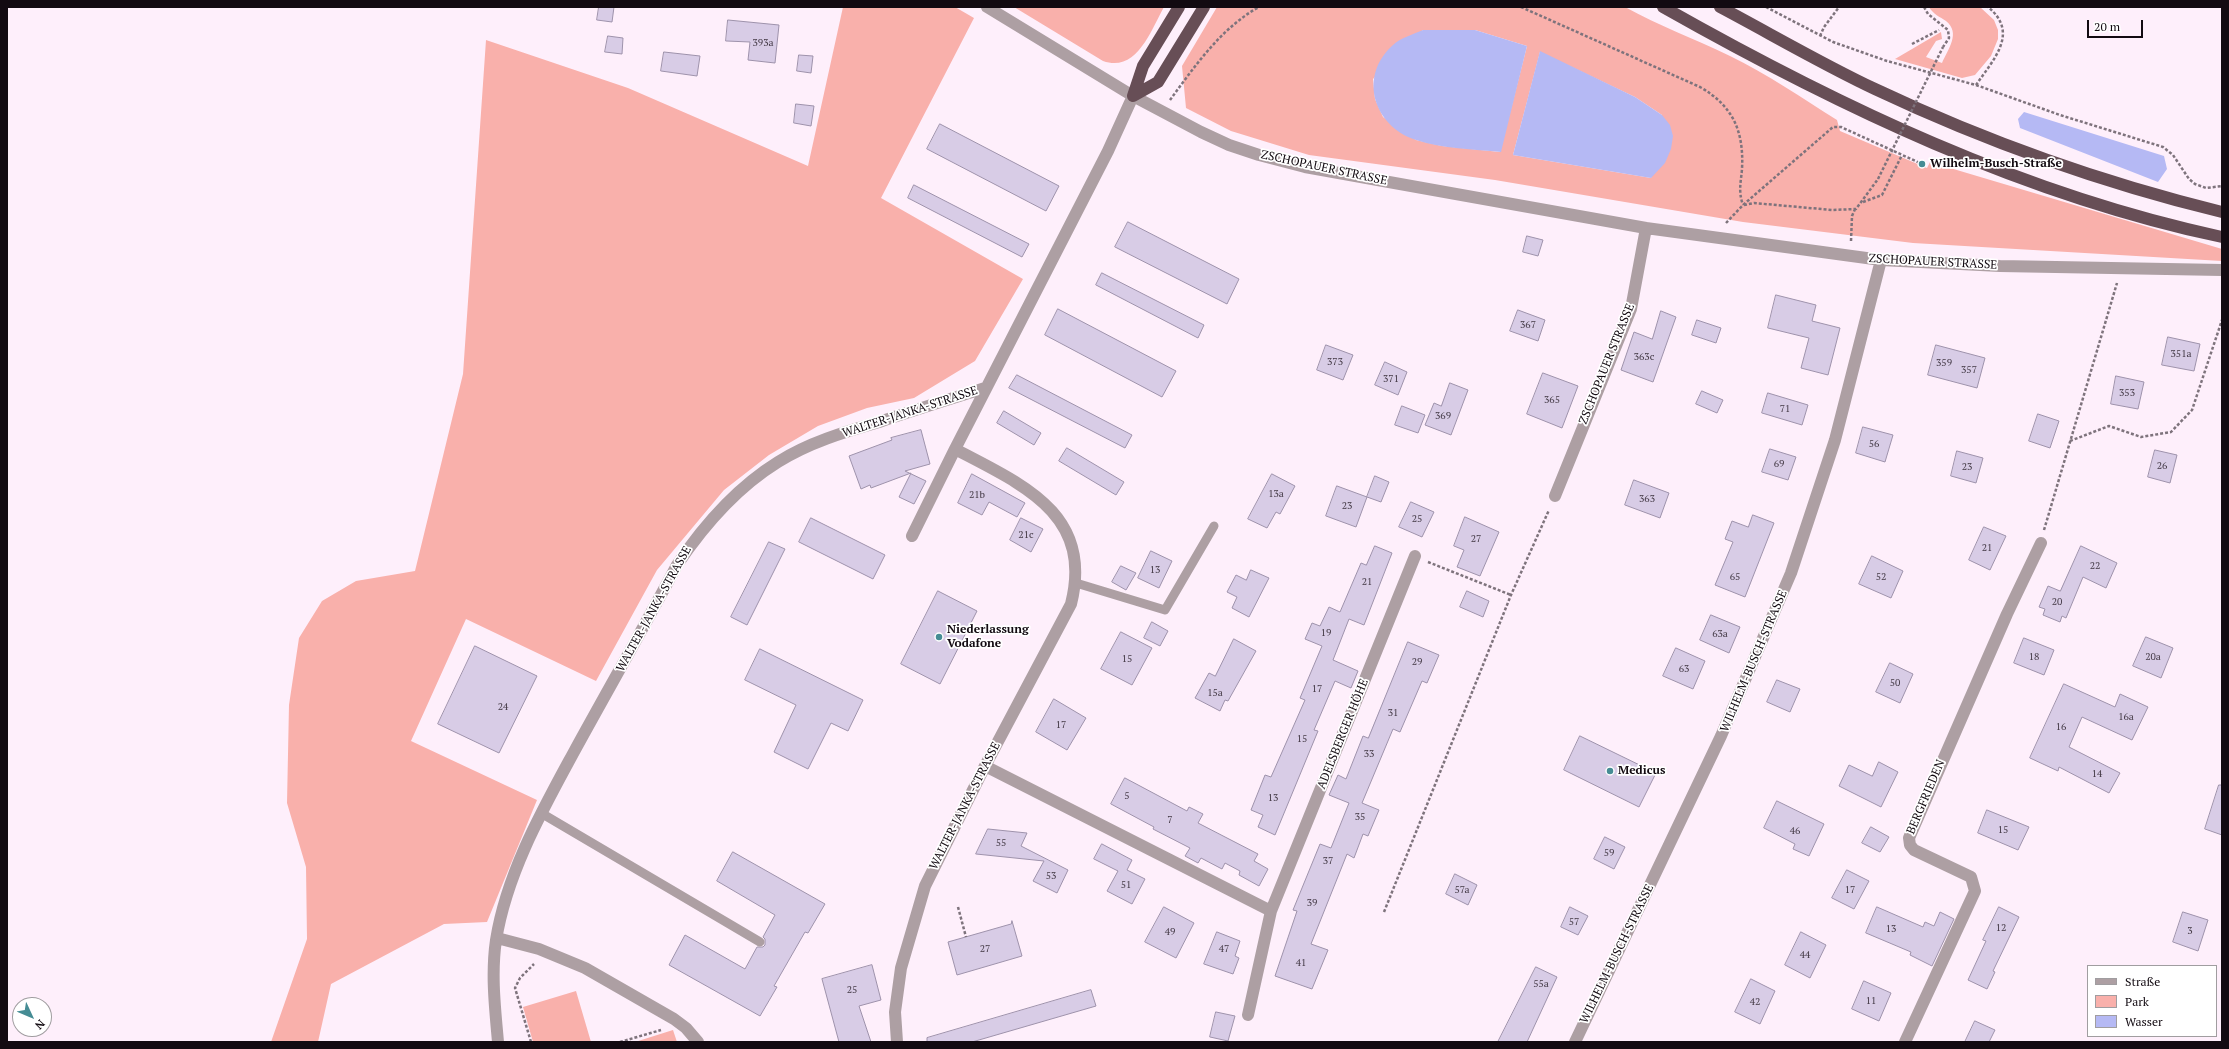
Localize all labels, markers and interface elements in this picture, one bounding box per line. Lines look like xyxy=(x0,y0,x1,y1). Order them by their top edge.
scale bar xyxy=(2089,12,2145,38)
text: 20 m xyxy=(2094,19,2120,34)
house number: 393a xyxy=(752,37,774,49)
street label: ZSCHOPAUER STRASSE xyxy=(1260,148,1388,188)
place label: Wilhelm-Busch-Straße xyxy=(1930,157,2062,171)
marker: Wilhelm-Busch-Straße xyxy=(1917,159,1927,169)
street label: ZSCHOPAUER STRASSE xyxy=(1868,251,1998,273)
street label: ZSCHOPAUER STRASSE xyxy=(1576,302,1638,426)
house number: 367 xyxy=(1520,319,1536,331)
house number: 351a xyxy=(2170,348,2192,360)
house number: 363c xyxy=(1634,351,1654,363)
house number: 373 xyxy=(1327,356,1343,368)
house number: 359 xyxy=(1936,357,1952,369)
house number: 357 xyxy=(1961,364,1977,376)
house number: 371 xyxy=(1383,373,1399,385)
street label: WALTER-JANKA-STRASSE xyxy=(841,383,979,441)
house number: 353 xyxy=(2119,387,2135,399)
house number: 365 xyxy=(1544,394,1560,406)
house number: 71 xyxy=(1780,403,1790,415)
house number: 369 xyxy=(1435,410,1451,422)
house number: 56 xyxy=(1869,438,1879,450)
house number: 69 xyxy=(1774,458,1784,470)
house number: 26 xyxy=(2157,460,2167,472)
house number: 23 xyxy=(1962,461,1972,473)
house number: 13a xyxy=(1268,488,1284,500)
house number: 21b xyxy=(969,489,985,501)
house number: 363 xyxy=(1639,493,1655,505)
house number: 23 xyxy=(1342,500,1352,512)
house number: 25 xyxy=(1412,513,1422,525)
house number: 21c xyxy=(1018,529,1034,541)
house number: 27 xyxy=(1471,533,1481,545)
house number: 21 xyxy=(1982,542,1992,554)
street label: WALTER-JANKA-STRASSE xyxy=(613,544,695,674)
house number: 22 xyxy=(2090,560,2100,572)
house number: 13 xyxy=(1150,564,1160,576)
house number: 65 xyxy=(1730,571,1740,583)
house number: 52 xyxy=(1876,571,1886,583)
house number: 21 xyxy=(1362,576,1372,588)
street label: WILHELM-BUSCH-STRASSE xyxy=(1718,588,1790,734)
house number: 20 xyxy=(2052,596,2062,608)
place label: Niederlassung Vodafone xyxy=(947,623,1029,651)
house number: 19 xyxy=(1321,627,1331,639)
house number: 63a xyxy=(1712,628,1728,640)
marker: Niederlassung Vodafone xyxy=(934,632,944,642)
house number: 18 xyxy=(2029,651,2039,663)
house number: 20a xyxy=(2145,651,2161,663)
house number: 15 xyxy=(1122,653,1132,665)
house number: 29 xyxy=(1412,656,1422,668)
house number: 63 xyxy=(1679,663,1689,675)
street label: ADELSBERGER HÖHE xyxy=(1314,677,1372,791)
house number: 50 xyxy=(1890,677,1900,689)
house number: 17 xyxy=(1312,683,1322,695)
house number: 15a xyxy=(1207,687,1223,699)
house number: 24 xyxy=(498,701,508,713)
house number: 31 xyxy=(1388,707,1398,719)
house number: 16a xyxy=(2118,711,2134,723)
house number: 17 xyxy=(1056,719,1066,731)
house number: 16 xyxy=(2056,721,2066,733)
house number: 15 xyxy=(1297,733,1307,745)
street label: WALTER-JANKA-STRASSE xyxy=(926,740,1004,872)
house number: 33 xyxy=(1364,748,1374,760)
street label: BERGFRIEDEN xyxy=(1904,758,1948,836)
place label: Medicus xyxy=(1618,764,1665,778)
marker: Medicus xyxy=(1605,766,1615,776)
house number: 14 xyxy=(2092,768,2102,780)
house number: 5 xyxy=(1124,790,1130,802)
house number: 13 xyxy=(1268,792,1278,804)
house number: 35 xyxy=(1355,811,1365,823)
house number: 7 xyxy=(1167,814,1173,826)
house number: 15 xyxy=(1998,824,2008,836)
house number: 46 xyxy=(1790,825,1800,837)
house number: 55 xyxy=(996,837,1006,849)
house number: 59 xyxy=(1604,847,1614,859)
house number: 37 xyxy=(1323,855,1333,867)
house number: 53 xyxy=(1046,870,1056,882)
house number: 51 xyxy=(1121,879,1131,891)
street label: WILHELM-BUSCH-STRASSE xyxy=(1577,882,1657,1026)
house number: 57a xyxy=(1454,884,1470,896)
house number: 17 xyxy=(1845,884,1855,896)
house number: 39 xyxy=(1307,897,1317,909)
house number: 57 xyxy=(1569,916,1579,928)
house number: 12 xyxy=(1996,922,2006,934)
house number: 13 xyxy=(1886,923,1896,935)
house number: 3 xyxy=(2187,925,2193,937)
house number: 49 xyxy=(1165,926,1175,938)
house number: 27 xyxy=(980,943,990,955)
house number: 47 xyxy=(1219,943,1229,955)
house number: 44 xyxy=(1800,949,1810,961)
house number: 41 xyxy=(1296,957,1306,969)
legend xyxy=(2087,965,2217,1037)
text: Straße xyxy=(2125,974,2160,989)
house number: 55a xyxy=(1533,978,1549,990)
house number: 25 xyxy=(847,984,857,996)
text: Park xyxy=(2125,994,2149,1009)
house number: 11 xyxy=(1866,995,1876,1007)
house number: 42 xyxy=(1750,996,1760,1008)
north arrow xyxy=(12,997,52,1037)
text: Wasser xyxy=(2125,1014,2163,1029)
text: N xyxy=(32,1017,48,1033)

